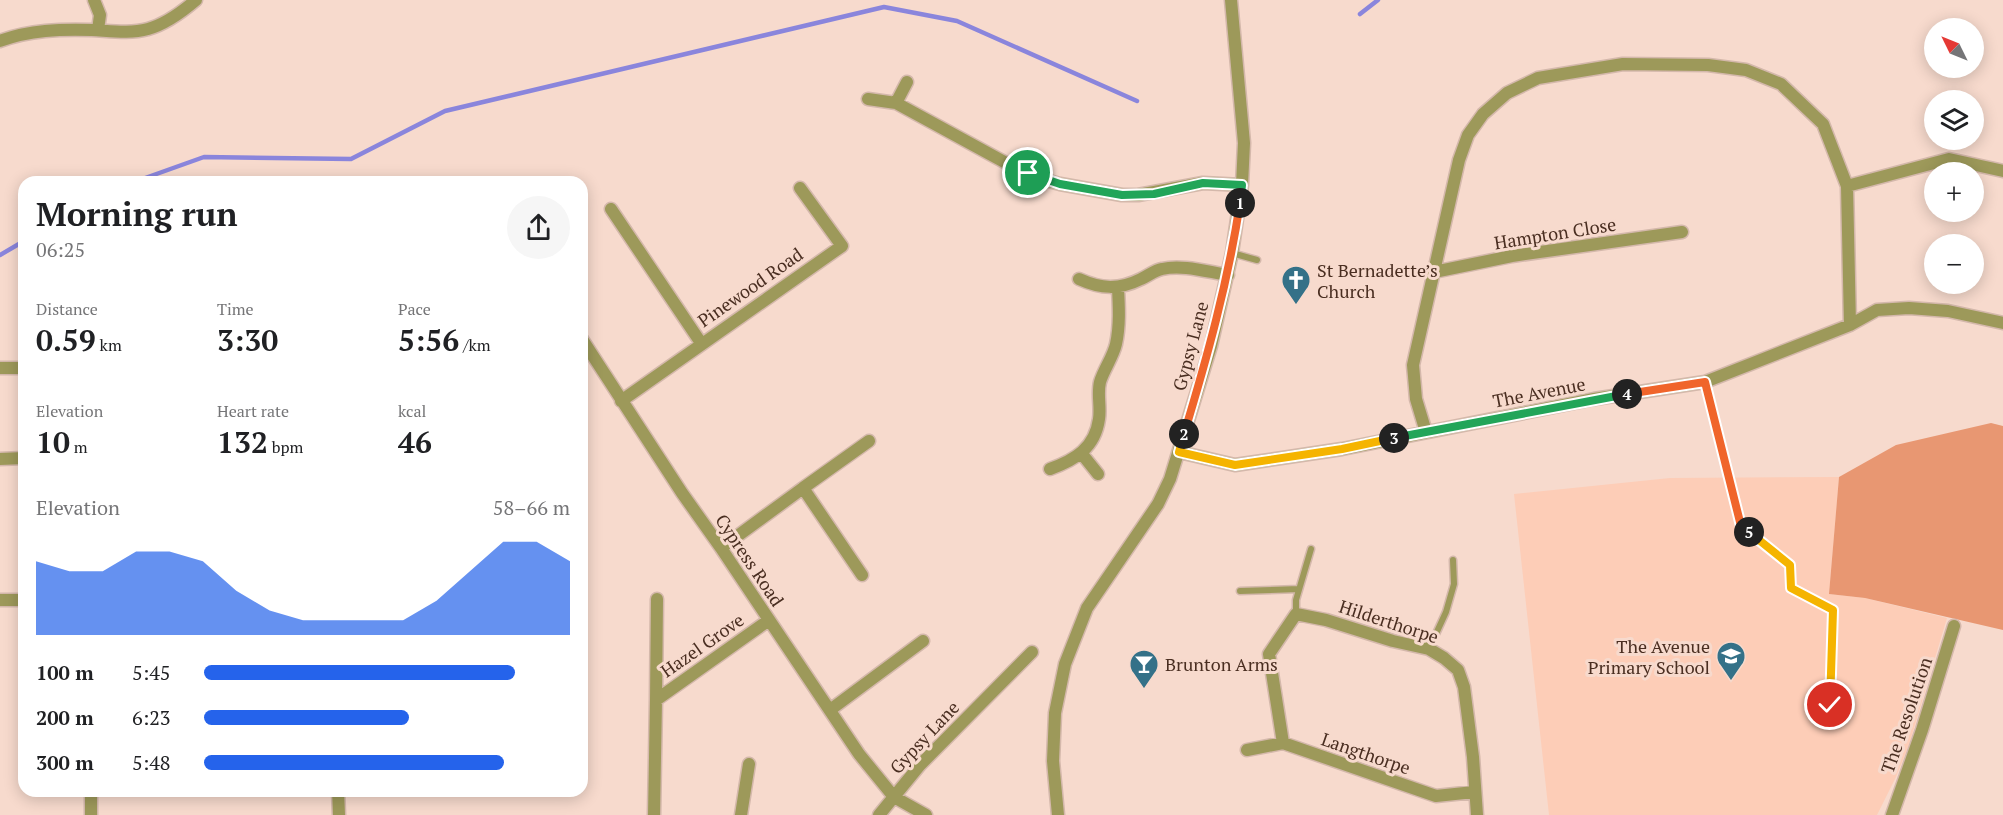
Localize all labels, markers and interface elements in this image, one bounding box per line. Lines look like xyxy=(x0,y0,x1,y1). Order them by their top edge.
north arrow xyxy=(1924,18,1984,78)
map controls xyxy=(1924,18,1984,294)
button: layers xyxy=(1924,90,1984,150)
pin xyxy=(1002,147,1053,198)
icon: arrive xyxy=(1011,156,1044,189)
button: + xyxy=(1924,162,1984,222)
pin: 1 xyxy=(1225,188,1255,218)
text: Morning run xyxy=(36,192,238,235)
text: 1 xyxy=(1235,192,1245,214)
button: share xyxy=(507,196,570,259)
street label: Hampton Close xyxy=(1492,212,1618,254)
button: − xyxy=(1924,234,1984,294)
text: 06:25 xyxy=(36,236,85,263)
street label: Pinewood Road xyxy=(693,242,807,332)
place label: St Bernadette’s Church xyxy=(1317,258,1438,303)
church icon: St Bernadette’s Church xyxy=(1280,264,1312,306)
text: Distance xyxy=(36,298,98,320)
text: Time xyxy=(217,298,254,320)
text: Pace xyxy=(398,298,431,320)
street label: Gypsy Lane xyxy=(1167,299,1213,393)
text: 0.59 xyxy=(36,320,96,360)
text: 3:30 xyxy=(217,320,278,360)
text: 5:56 xyxy=(398,320,459,360)
text: km xyxy=(96,334,122,356)
text: /km xyxy=(459,334,491,356)
street label: The Avenue xyxy=(1491,371,1587,413)
pin: 4 xyxy=(1612,379,1642,409)
text: 4 xyxy=(1622,383,1632,405)
text: Elevation xyxy=(36,400,103,422)
text: Heart rate xyxy=(217,400,289,422)
text: kcal xyxy=(398,400,426,422)
pin: 2 xyxy=(1169,419,1199,449)
text: 10 xyxy=(36,422,70,462)
text: 132 xyxy=(217,422,268,462)
text: 46 xyxy=(398,422,432,462)
text: 2 xyxy=(1179,423,1189,445)
pin: 3 xyxy=(1379,423,1409,453)
text: 3 xyxy=(1389,427,1399,449)
text: m xyxy=(70,436,88,458)
text: bpm xyxy=(268,436,303,458)
text: Elevation xyxy=(36,494,120,521)
text: 58–66 m xyxy=(493,494,570,521)
street label: Cypress Road xyxy=(710,509,790,611)
pin: 5 xyxy=(1734,517,1764,547)
text: 5 xyxy=(1744,521,1754,543)
street label: Hilderthorpe xyxy=(1336,594,1442,648)
street label: Hazel Grove xyxy=(656,608,748,682)
place label: The Avenue Primary School xyxy=(1588,634,1710,679)
school or university icon: The Avenue Primary School xyxy=(1715,640,1747,682)
bar icon: Brunton Arms xyxy=(1128,648,1160,690)
place label: Brunton Arms xyxy=(1165,652,1278,676)
street label: The Resolution xyxy=(1875,653,1937,776)
text: 100 m xyxy=(36,659,94,686)
text: 5:45 xyxy=(132,659,171,686)
pin xyxy=(1804,679,1855,730)
icon: check xyxy=(1813,688,1846,721)
street label: Gypsy Lane xyxy=(884,695,964,779)
text: 200 m xyxy=(36,704,94,731)
text: 6:23 xyxy=(132,704,171,731)
street label: Langthorpe xyxy=(1318,727,1414,779)
text: 300 m xyxy=(36,749,94,776)
text: 5:48 xyxy=(132,749,171,776)

